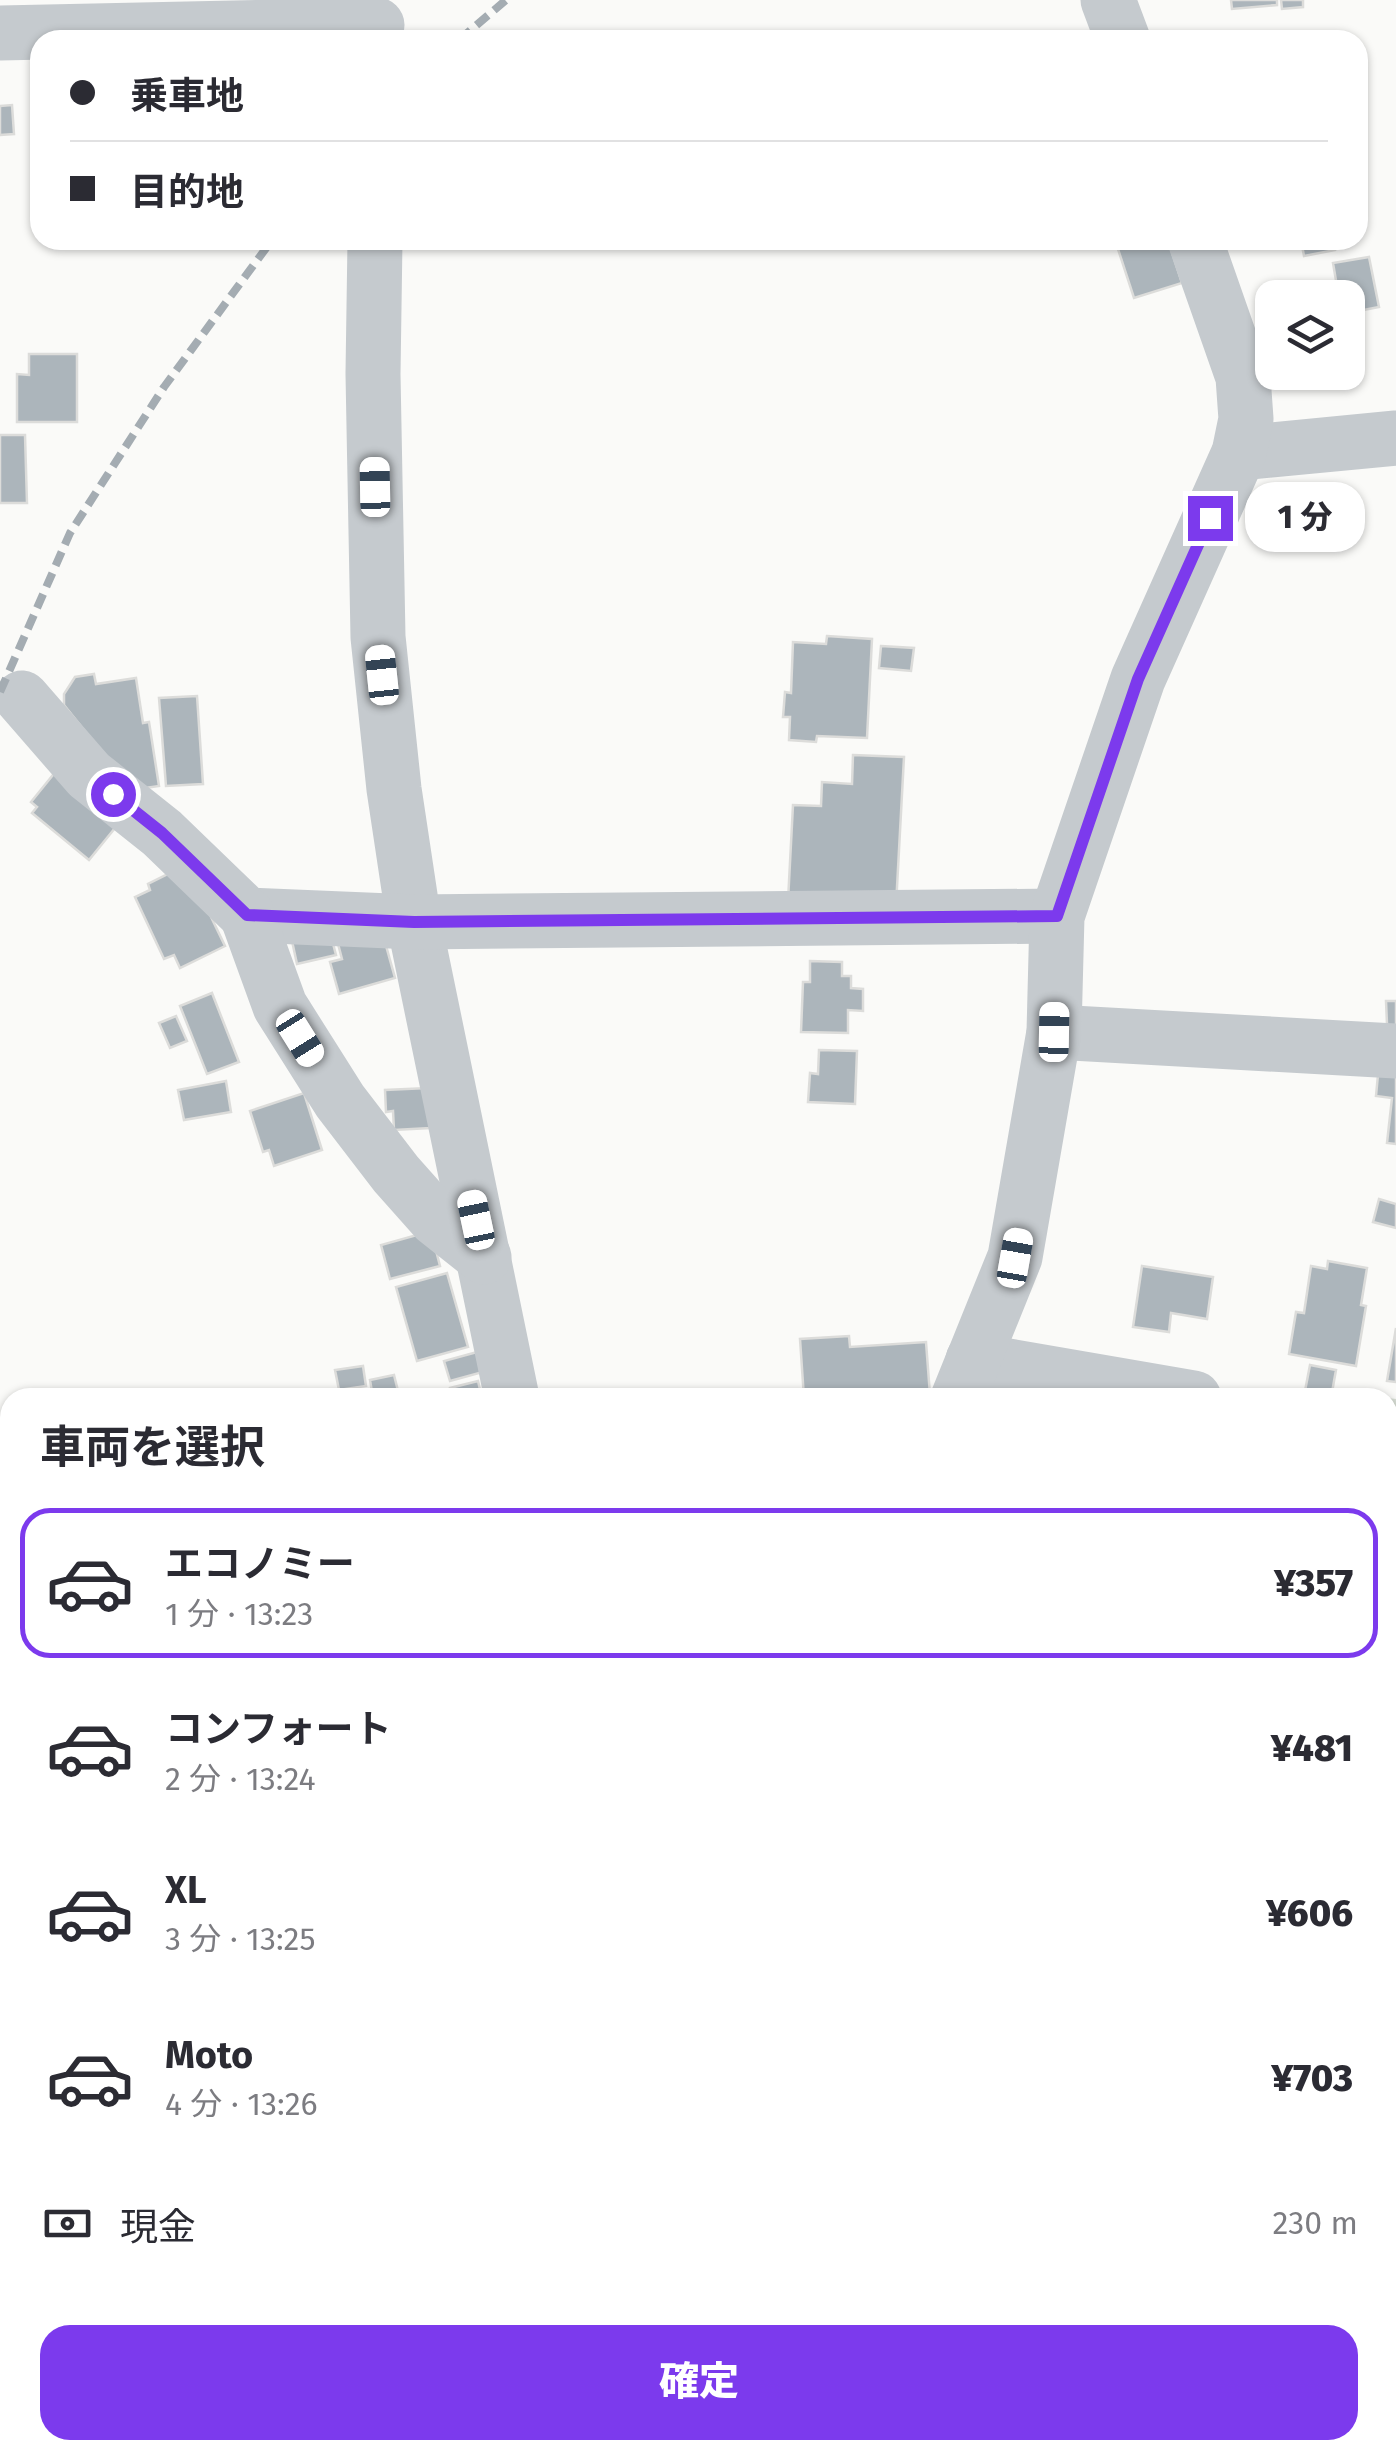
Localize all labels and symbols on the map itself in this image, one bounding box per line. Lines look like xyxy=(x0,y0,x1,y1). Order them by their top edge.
car xyxy=(359,457,391,517)
callout: 1 分 xyxy=(1245,483,1365,553)
route end xyxy=(1188,496,1233,541)
car xyxy=(364,644,400,706)
route start xyxy=(91,772,136,817)
car xyxy=(1038,1002,1070,1062)
car xyxy=(271,1005,329,1071)
car xyxy=(455,1188,497,1252)
car xyxy=(995,1226,1035,1290)

